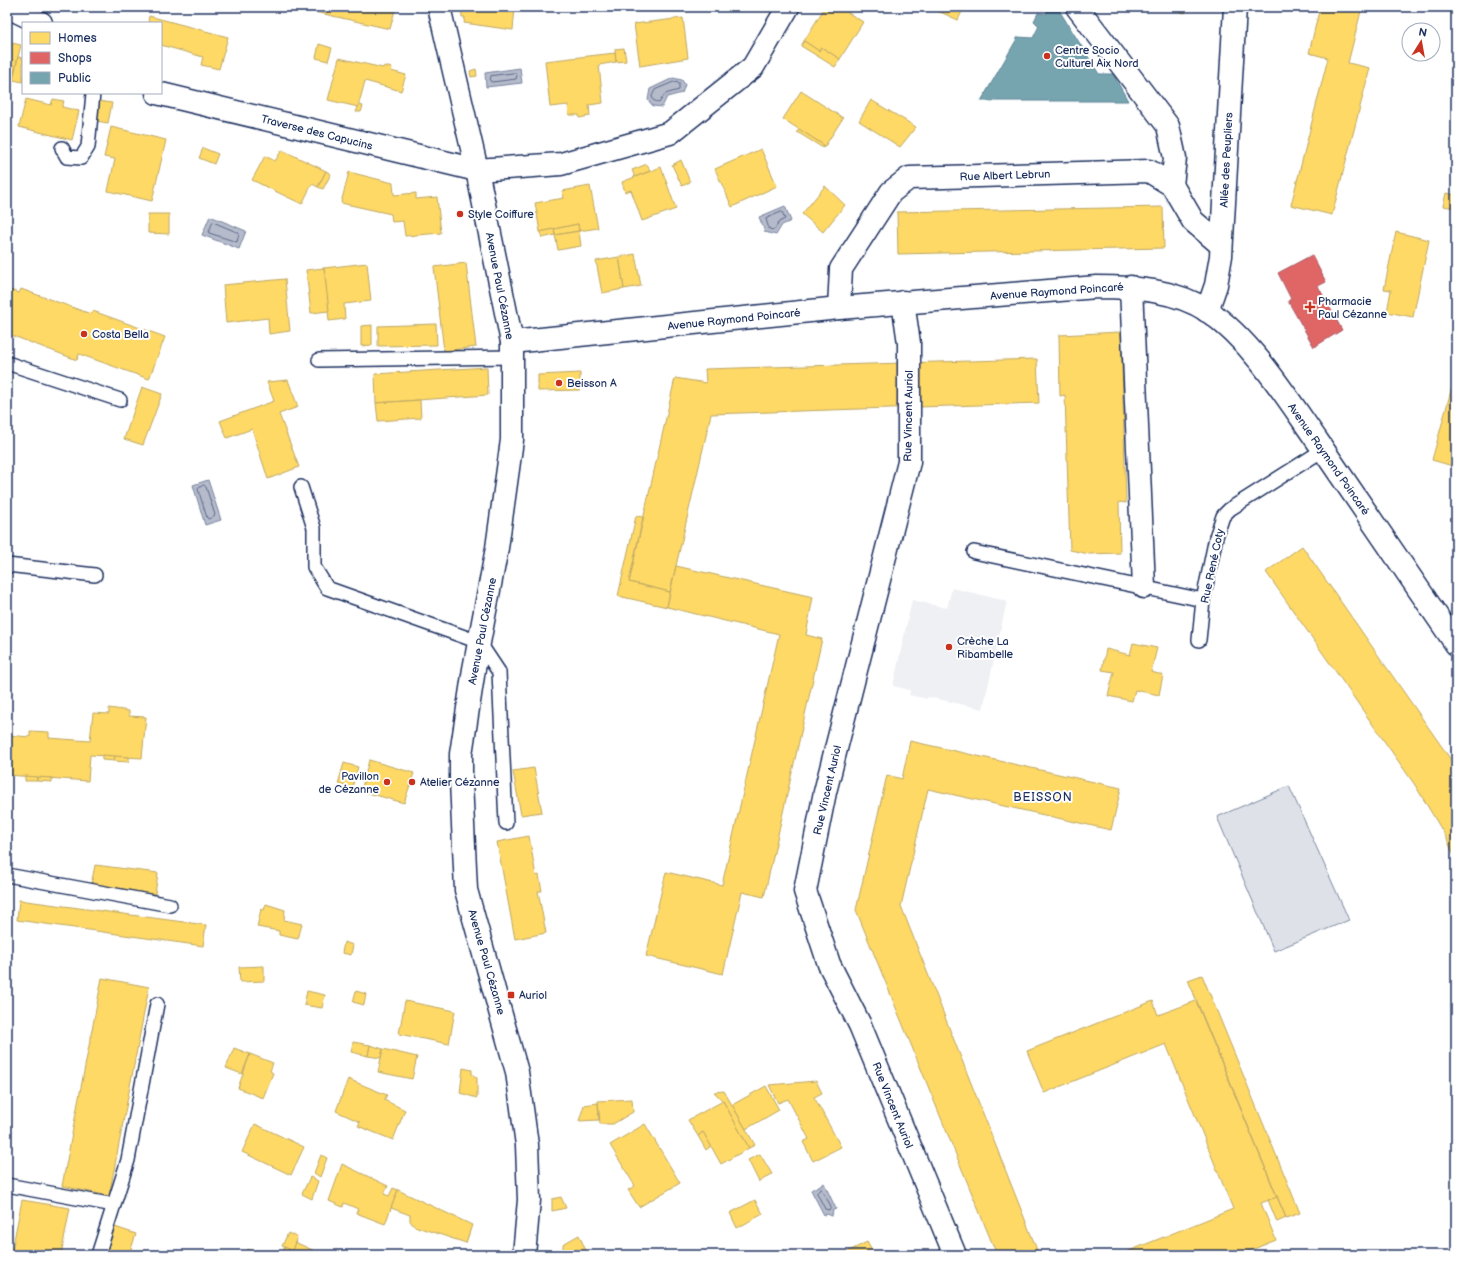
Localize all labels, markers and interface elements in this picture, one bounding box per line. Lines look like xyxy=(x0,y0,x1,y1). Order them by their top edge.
legend xyxy=(22,22,162,94)
north arrow xyxy=(1401,22,1441,62)
text: N xyxy=(1418,26,1428,40)
text: Homes xyxy=(58,31,97,46)
place label: Centre Socio Culturel Aix Nord xyxy=(1055,44,1139,70)
text: Shops xyxy=(58,51,92,66)
marker: Centre Socio Culturel Aix Nord xyxy=(1042,51,1052,61)
text: Public xyxy=(58,71,91,86)
street label: Traverse des Capucins xyxy=(260,112,374,153)
street label: Allée des Peupliers xyxy=(1218,112,1236,208)
street label: Rue Albert Lebrun xyxy=(959,167,1051,184)
place label: Style Coiffure xyxy=(468,208,534,221)
marker: Style Coiffure xyxy=(455,209,465,219)
street label: Avenue Paul Cézanne xyxy=(483,231,516,341)
street label: Avenue Raymond Poincaré xyxy=(990,280,1125,303)
place label: Pharmacie Paul Cézanne xyxy=(1318,295,1387,321)
marker: Pharmacie Paul Cézanne xyxy=(1305,302,1315,312)
street label: Avenue Raymond Poincaré xyxy=(667,306,802,333)
place label: Costa Bella xyxy=(92,328,149,341)
marker: Costa Bella xyxy=(79,329,89,339)
street label: Rue Vincent Auriol xyxy=(901,370,916,462)
place label: Beisson A xyxy=(567,377,617,390)
marker: Beisson A xyxy=(554,378,564,388)
street label: Avenue Raymond Poincaré xyxy=(1285,401,1372,518)
street label: Rue René Coty xyxy=(1198,528,1227,605)
street label: Avenue Paul Cézanne xyxy=(466,576,499,686)
place label: Crèche La Ribambelle xyxy=(957,635,1014,661)
marker: Crèche La Ribambelle xyxy=(944,642,954,652)
street label: Rue Vincent Auriol xyxy=(811,744,844,836)
place label: Pavillon de Cézanne xyxy=(318,770,379,796)
place label: Atelier Cézanne xyxy=(420,776,500,789)
marker: Pavillon de Cézanne xyxy=(382,777,392,787)
marker: Atelier Cézanne xyxy=(407,777,417,787)
district label: BEISSON xyxy=(1013,790,1073,805)
street label: Avenue Paul Cézanne xyxy=(465,908,508,1017)
place label: Auriol xyxy=(519,989,547,1002)
marker: Auriol xyxy=(506,990,516,1000)
street label: Rue Vincent Auriol xyxy=(869,1060,916,1150)

